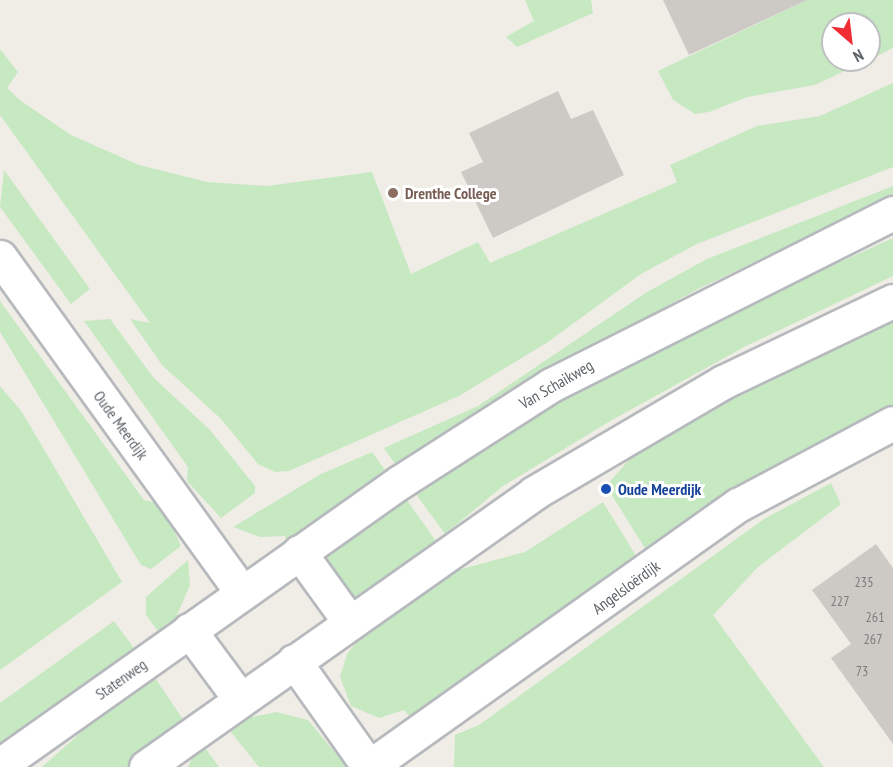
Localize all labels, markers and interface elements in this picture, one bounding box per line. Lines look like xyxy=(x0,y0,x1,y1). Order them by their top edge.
north arrow xyxy=(821,12,881,72)
text: N xyxy=(850,45,867,67)
place label: Drenthe College xyxy=(405,183,497,203)
marker: Drenthe College xyxy=(386,186,400,200)
street label: Van Schaikweg xyxy=(516,355,596,413)
street label: Oude Meerdijk xyxy=(90,387,152,463)
place label: Oude Meerdijk xyxy=(618,479,701,499)
marker: Oude Meerdijk xyxy=(599,482,613,496)
street label: Angelsloërdijk xyxy=(588,556,664,618)
house number: 235 xyxy=(855,574,873,590)
house number: 227 xyxy=(831,593,849,609)
house number: 261 xyxy=(866,609,884,625)
house number: 267 xyxy=(864,631,882,647)
street label: Statenweg xyxy=(92,654,150,704)
house number: 73 xyxy=(856,663,868,679)

